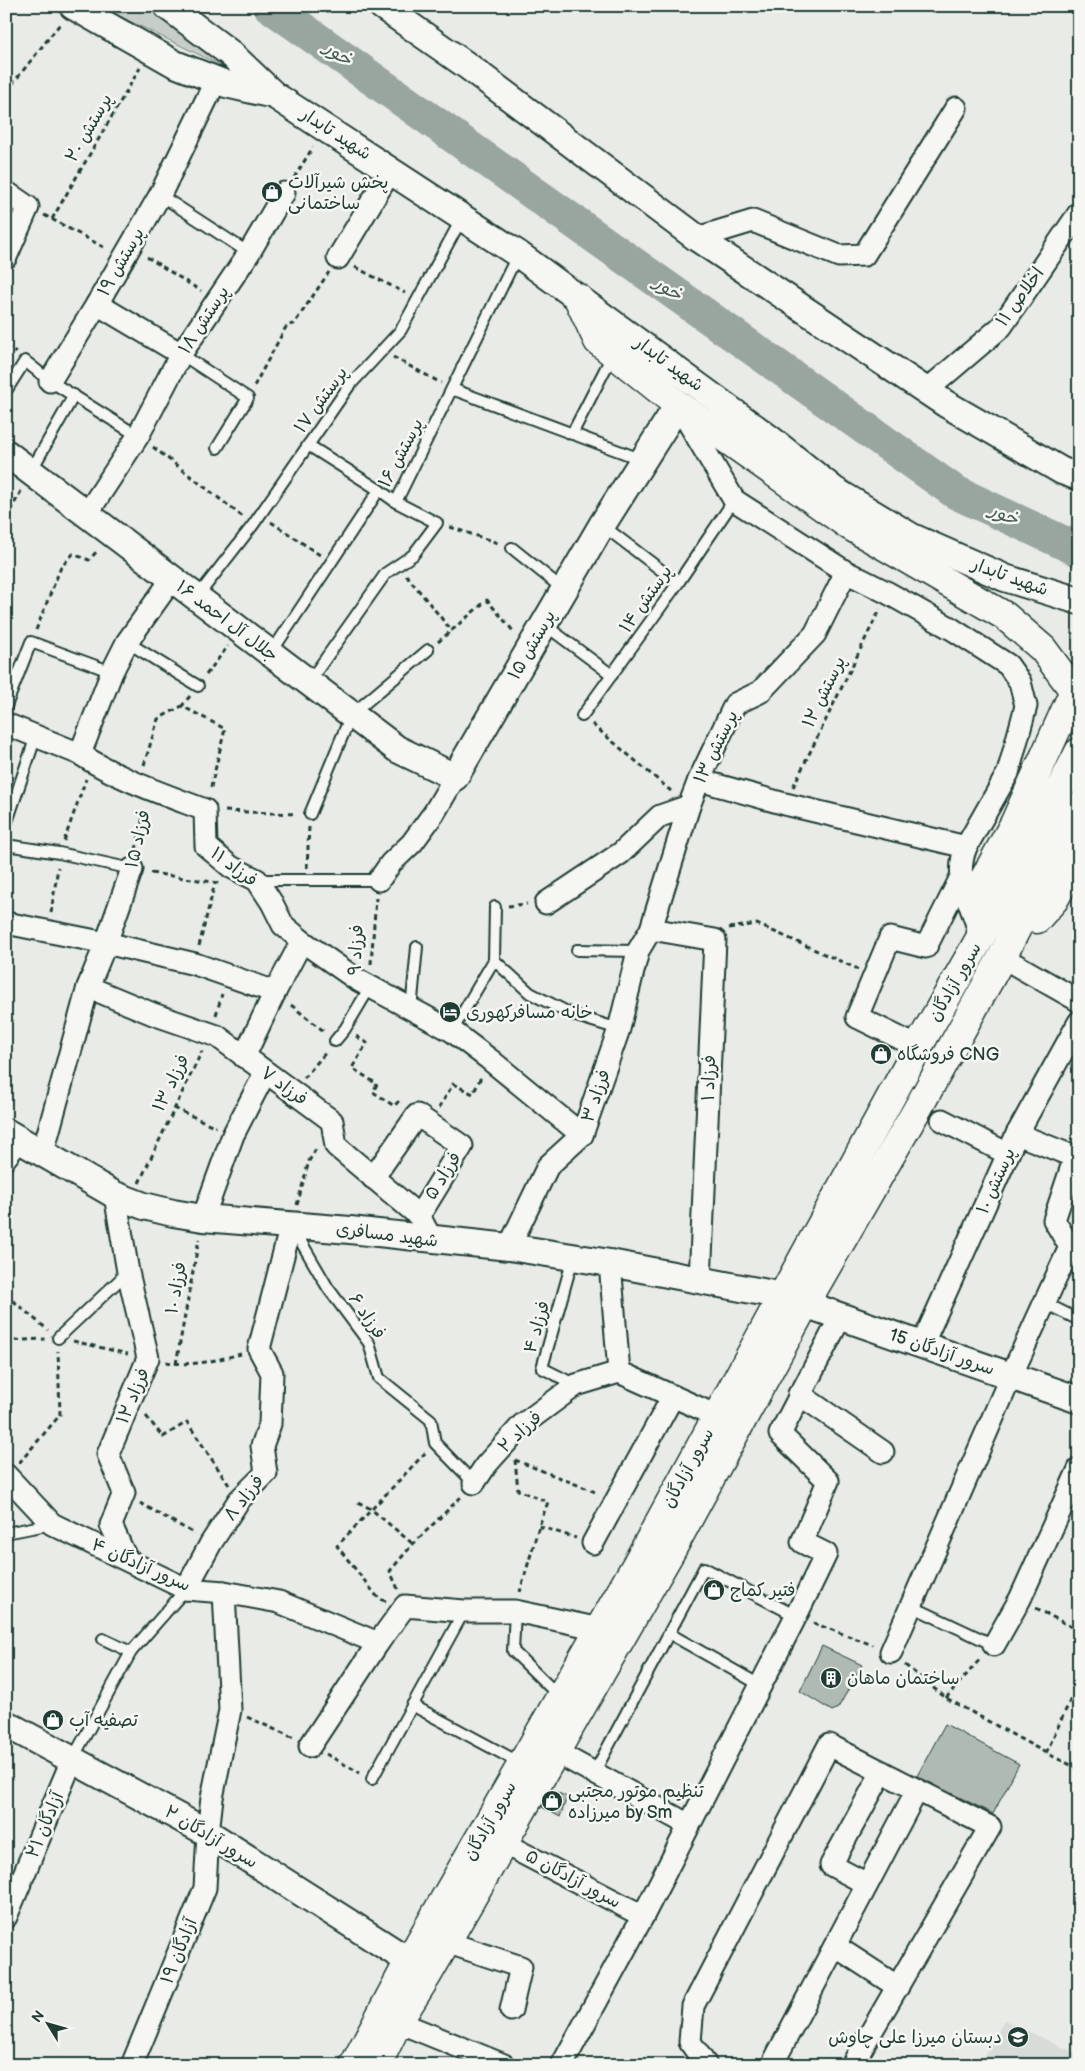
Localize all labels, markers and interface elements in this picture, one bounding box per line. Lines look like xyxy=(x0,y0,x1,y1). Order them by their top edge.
water label: خور xyxy=(317,35,357,72)
street label: پرستش ۲۰ xyxy=(61,90,118,167)
street label: شهید تابدار xyxy=(295,102,375,164)
place label: پخش شیرآلات ساختمانی xyxy=(288,172,389,214)
shop icon: پخش شیرآلات ساختمانی xyxy=(260,180,284,204)
street label: پرستش ۱۹ xyxy=(93,224,150,300)
street label: اخلاص ۱۱ xyxy=(991,263,1049,331)
water label: خور xyxy=(647,270,687,307)
street label: پرستش ۱۸ xyxy=(174,282,235,358)
street label: شهید تابدار xyxy=(629,331,707,396)
street label: پرستش ۱۷ xyxy=(290,363,353,438)
street label: پرستش ۱۶ xyxy=(374,415,429,492)
water label: خور xyxy=(983,497,1023,532)
street label: شهید تابدار xyxy=(967,553,1051,600)
street label: پرستش ۱۴ xyxy=(615,561,678,637)
street label: جلال آل احمد ۱۶ xyxy=(172,576,282,666)
street label: پرستش ۱۵ xyxy=(504,607,561,684)
street label: پرستش ۱۲ xyxy=(798,653,851,731)
street label: پرستش ۱۳ xyxy=(689,707,744,788)
street label: فرزاد ۱۵ xyxy=(121,808,155,870)
street label: فرزاد ۱۱ xyxy=(207,843,261,891)
street label: فرزاد ۹ xyxy=(344,924,368,976)
street label: سرور آزادگان xyxy=(924,939,986,1025)
hotel icon: خانه مسافرکهوری xyxy=(438,1000,462,1024)
place label: خانه مسافرکهوری xyxy=(466,1002,593,1023)
shop icon: فروشگاه CNG xyxy=(869,1042,893,1066)
place label: فروشگاه CNG xyxy=(897,1044,999,1065)
street label: فرزاد ۱۳ xyxy=(148,1051,194,1115)
street label: فرزاد ۱ xyxy=(698,1054,720,1102)
street label: فرزاد ۷ xyxy=(257,1062,311,1110)
street label: فرزاد ۳ xyxy=(577,1067,615,1125)
street label: پرستش ۱۰ xyxy=(972,1145,1021,1218)
street label: فرزاد ۵ xyxy=(420,1148,466,1204)
street label: شهید مسافری xyxy=(335,1218,439,1252)
street label: فرزاد ۱۰ xyxy=(161,1260,191,1316)
street label: فرزاد ۶ xyxy=(344,1289,390,1343)
street label: فرزاد ۴ xyxy=(520,1298,554,1356)
street label: سرور آزادگان 15 xyxy=(887,1324,997,1380)
street label: فرزاد ۱۲ xyxy=(112,1365,154,1427)
street label: فرزاد ۲ xyxy=(494,1407,546,1457)
street label: سرور آزادگان xyxy=(658,1425,718,1511)
street label: فرزاد ۸ xyxy=(220,1471,268,1525)
street label: سرور آزادگان ۴ xyxy=(88,1534,194,1596)
shop icon: فتیر کماج xyxy=(702,1578,726,1602)
place label: فتیر کماج xyxy=(730,1580,796,1602)
building icon: ساختمان ماهان xyxy=(819,1666,843,1690)
place label: ساختمان ماهان xyxy=(847,1668,960,1689)
shop icon: تصفیه آب xyxy=(41,1708,65,1732)
place label: تصفیه آب xyxy=(69,1710,139,1731)
street label: سرور آزادگان xyxy=(459,1778,521,1864)
place label: تنظیم موتور مجتبی میرزاده by Sm xyxy=(568,1781,704,1823)
street label: آزادگان ۲۱ xyxy=(22,1787,69,1861)
shop icon: تنظیم موتور مجتبی میرزاده by Sm xyxy=(540,1789,564,1813)
street label: سرور آزادگان ۲ xyxy=(161,1801,261,1873)
street label: سرور آزادگان ۵ xyxy=(522,1845,624,1913)
street label: آزادگان ۱۹ xyxy=(156,1914,202,1987)
north arrow xyxy=(22,1998,72,2048)
text: N xyxy=(28,2007,48,2026)
school or university icon: دبستان میرزا علی چاوش xyxy=(1006,2025,1030,2049)
place label: دبستان میرزا علی چاوش xyxy=(828,2027,1002,2049)

